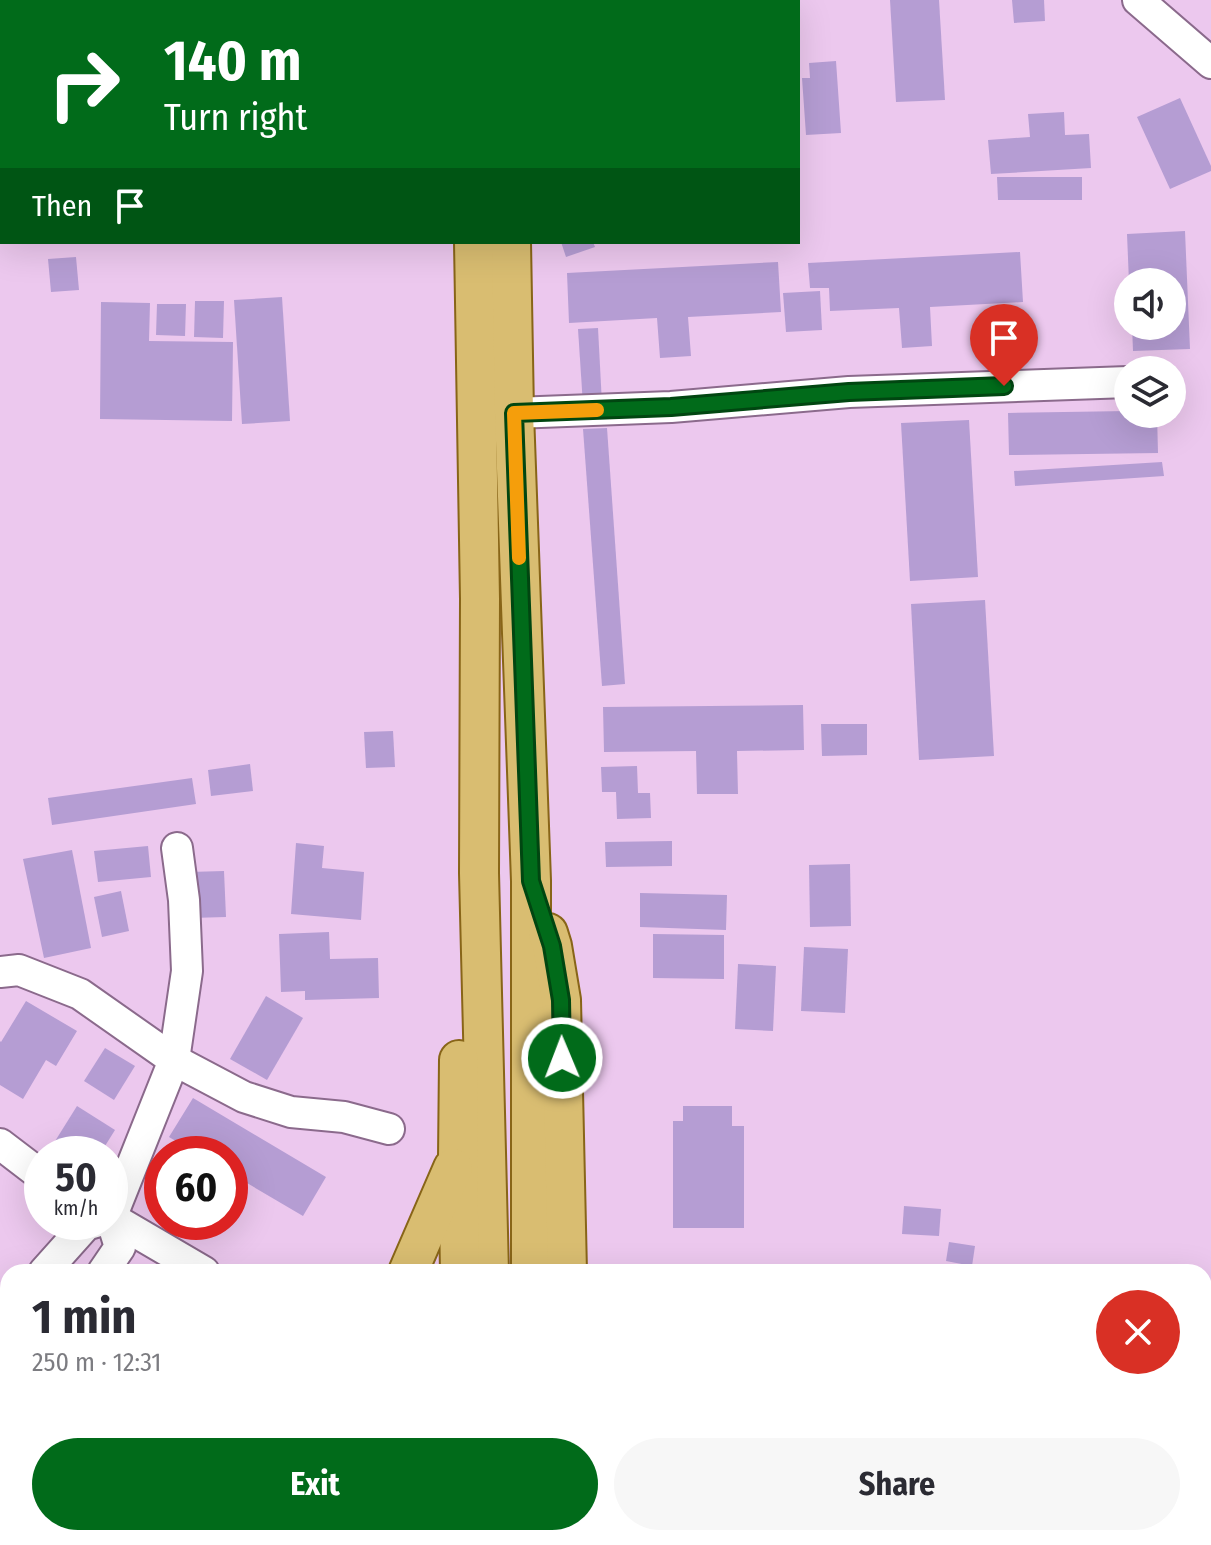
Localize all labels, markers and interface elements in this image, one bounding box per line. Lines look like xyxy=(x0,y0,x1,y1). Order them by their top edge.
text: 140 m xyxy=(164,28,301,95)
icon: right xyxy=(32,32,136,136)
text: Turn right xyxy=(164,96,307,140)
icon: arrive xyxy=(108,184,152,228)
text: Then xyxy=(32,188,92,224)
map controls xyxy=(1114,268,1186,428)
button: sound xyxy=(1114,268,1186,340)
pin xyxy=(970,304,1038,386)
icon: arrive xyxy=(982,316,1026,360)
button: layers xyxy=(1114,356,1186,428)
position arrow xyxy=(520,1016,604,1100)
speed limit sign: 60 xyxy=(144,1136,248,1240)
text: 50 xyxy=(55,1154,97,1202)
text: km/h xyxy=(54,1196,98,1220)
text: 1 min xyxy=(32,1288,137,1346)
button: close xyxy=(1096,1290,1180,1374)
text: 250 m · 12:31 xyxy=(32,1347,161,1378)
button: Exit xyxy=(32,1438,598,1530)
button: Share xyxy=(614,1438,1180,1530)

